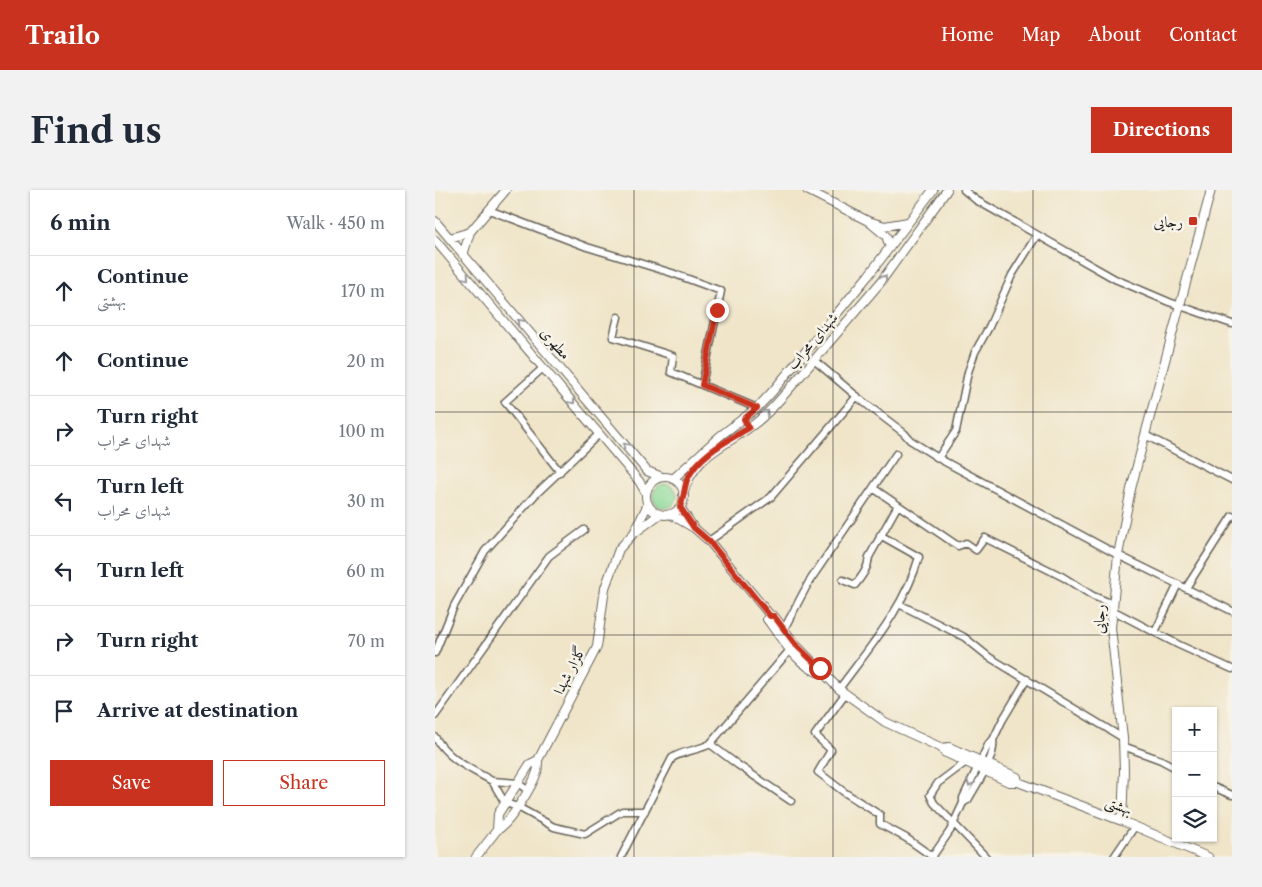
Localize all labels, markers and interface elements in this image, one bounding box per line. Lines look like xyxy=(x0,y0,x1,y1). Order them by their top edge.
text: Trailo xyxy=(25,21,100,50)
text: Home xyxy=(941,24,994,46)
text: Map xyxy=(1022,24,1060,46)
text: About xyxy=(1088,24,1141,46)
text: Contact xyxy=(1169,24,1237,46)
button: Directions xyxy=(1091,107,1232,153)
text: Find us xyxy=(30,109,162,152)
text: 6 min xyxy=(50,210,111,235)
place label: رجایی xyxy=(1153,212,1183,232)
text: Walk · 450 m xyxy=(287,213,385,233)
marker: رجایی xyxy=(1187,215,1199,227)
text: Continue xyxy=(97,265,189,288)
one-way arrow xyxy=(461,272,470,281)
one-way arrow xyxy=(878,274,887,283)
icon: ahead xyxy=(50,277,78,305)
text: 170 m xyxy=(341,281,385,301)
text: بهشتی xyxy=(97,290,126,310)
route end xyxy=(706,299,729,322)
street label: شهدای محراب xyxy=(782,308,842,374)
one-way arrow xyxy=(517,319,526,328)
street label: مطهری xyxy=(536,323,575,364)
icon: ahead xyxy=(50,347,78,375)
text: Continue xyxy=(97,349,189,372)
text: 20 m xyxy=(346,351,385,371)
one-way arrow xyxy=(566,396,575,405)
text: Turn right xyxy=(97,405,198,428)
one-way arrow xyxy=(760,410,769,419)
icon: right xyxy=(50,417,78,445)
text: 100 m xyxy=(339,421,385,441)
text: شهدای محراب xyxy=(97,430,171,450)
one-way arrow xyxy=(622,442,631,451)
text: Turn left xyxy=(97,475,184,498)
icon: left xyxy=(50,487,78,515)
text: 30 m xyxy=(347,491,385,511)
text: شهدای محراب xyxy=(97,500,171,520)
icon: left xyxy=(50,557,78,585)
text: Turn left xyxy=(97,559,184,582)
text: 60 m xyxy=(346,561,385,581)
street label: رجایی xyxy=(1089,604,1110,634)
icon: right xyxy=(50,627,78,655)
text: Turn right xyxy=(97,629,198,652)
text: 70 m xyxy=(348,631,385,651)
street label: گلزار شهدا xyxy=(549,642,590,698)
route start xyxy=(809,657,832,680)
icon: arrive xyxy=(50,697,78,725)
text: Arrive at destination xyxy=(97,699,298,722)
map controls xyxy=(1172,707,1217,842)
button: + xyxy=(1172,707,1217,752)
button: − xyxy=(1172,752,1217,797)
button: Save xyxy=(50,760,213,806)
button: Share xyxy=(223,760,385,806)
one-way arrow xyxy=(966,778,976,787)
street label: بهشتی xyxy=(1102,791,1135,821)
button: layers xyxy=(1172,797,1217,842)

